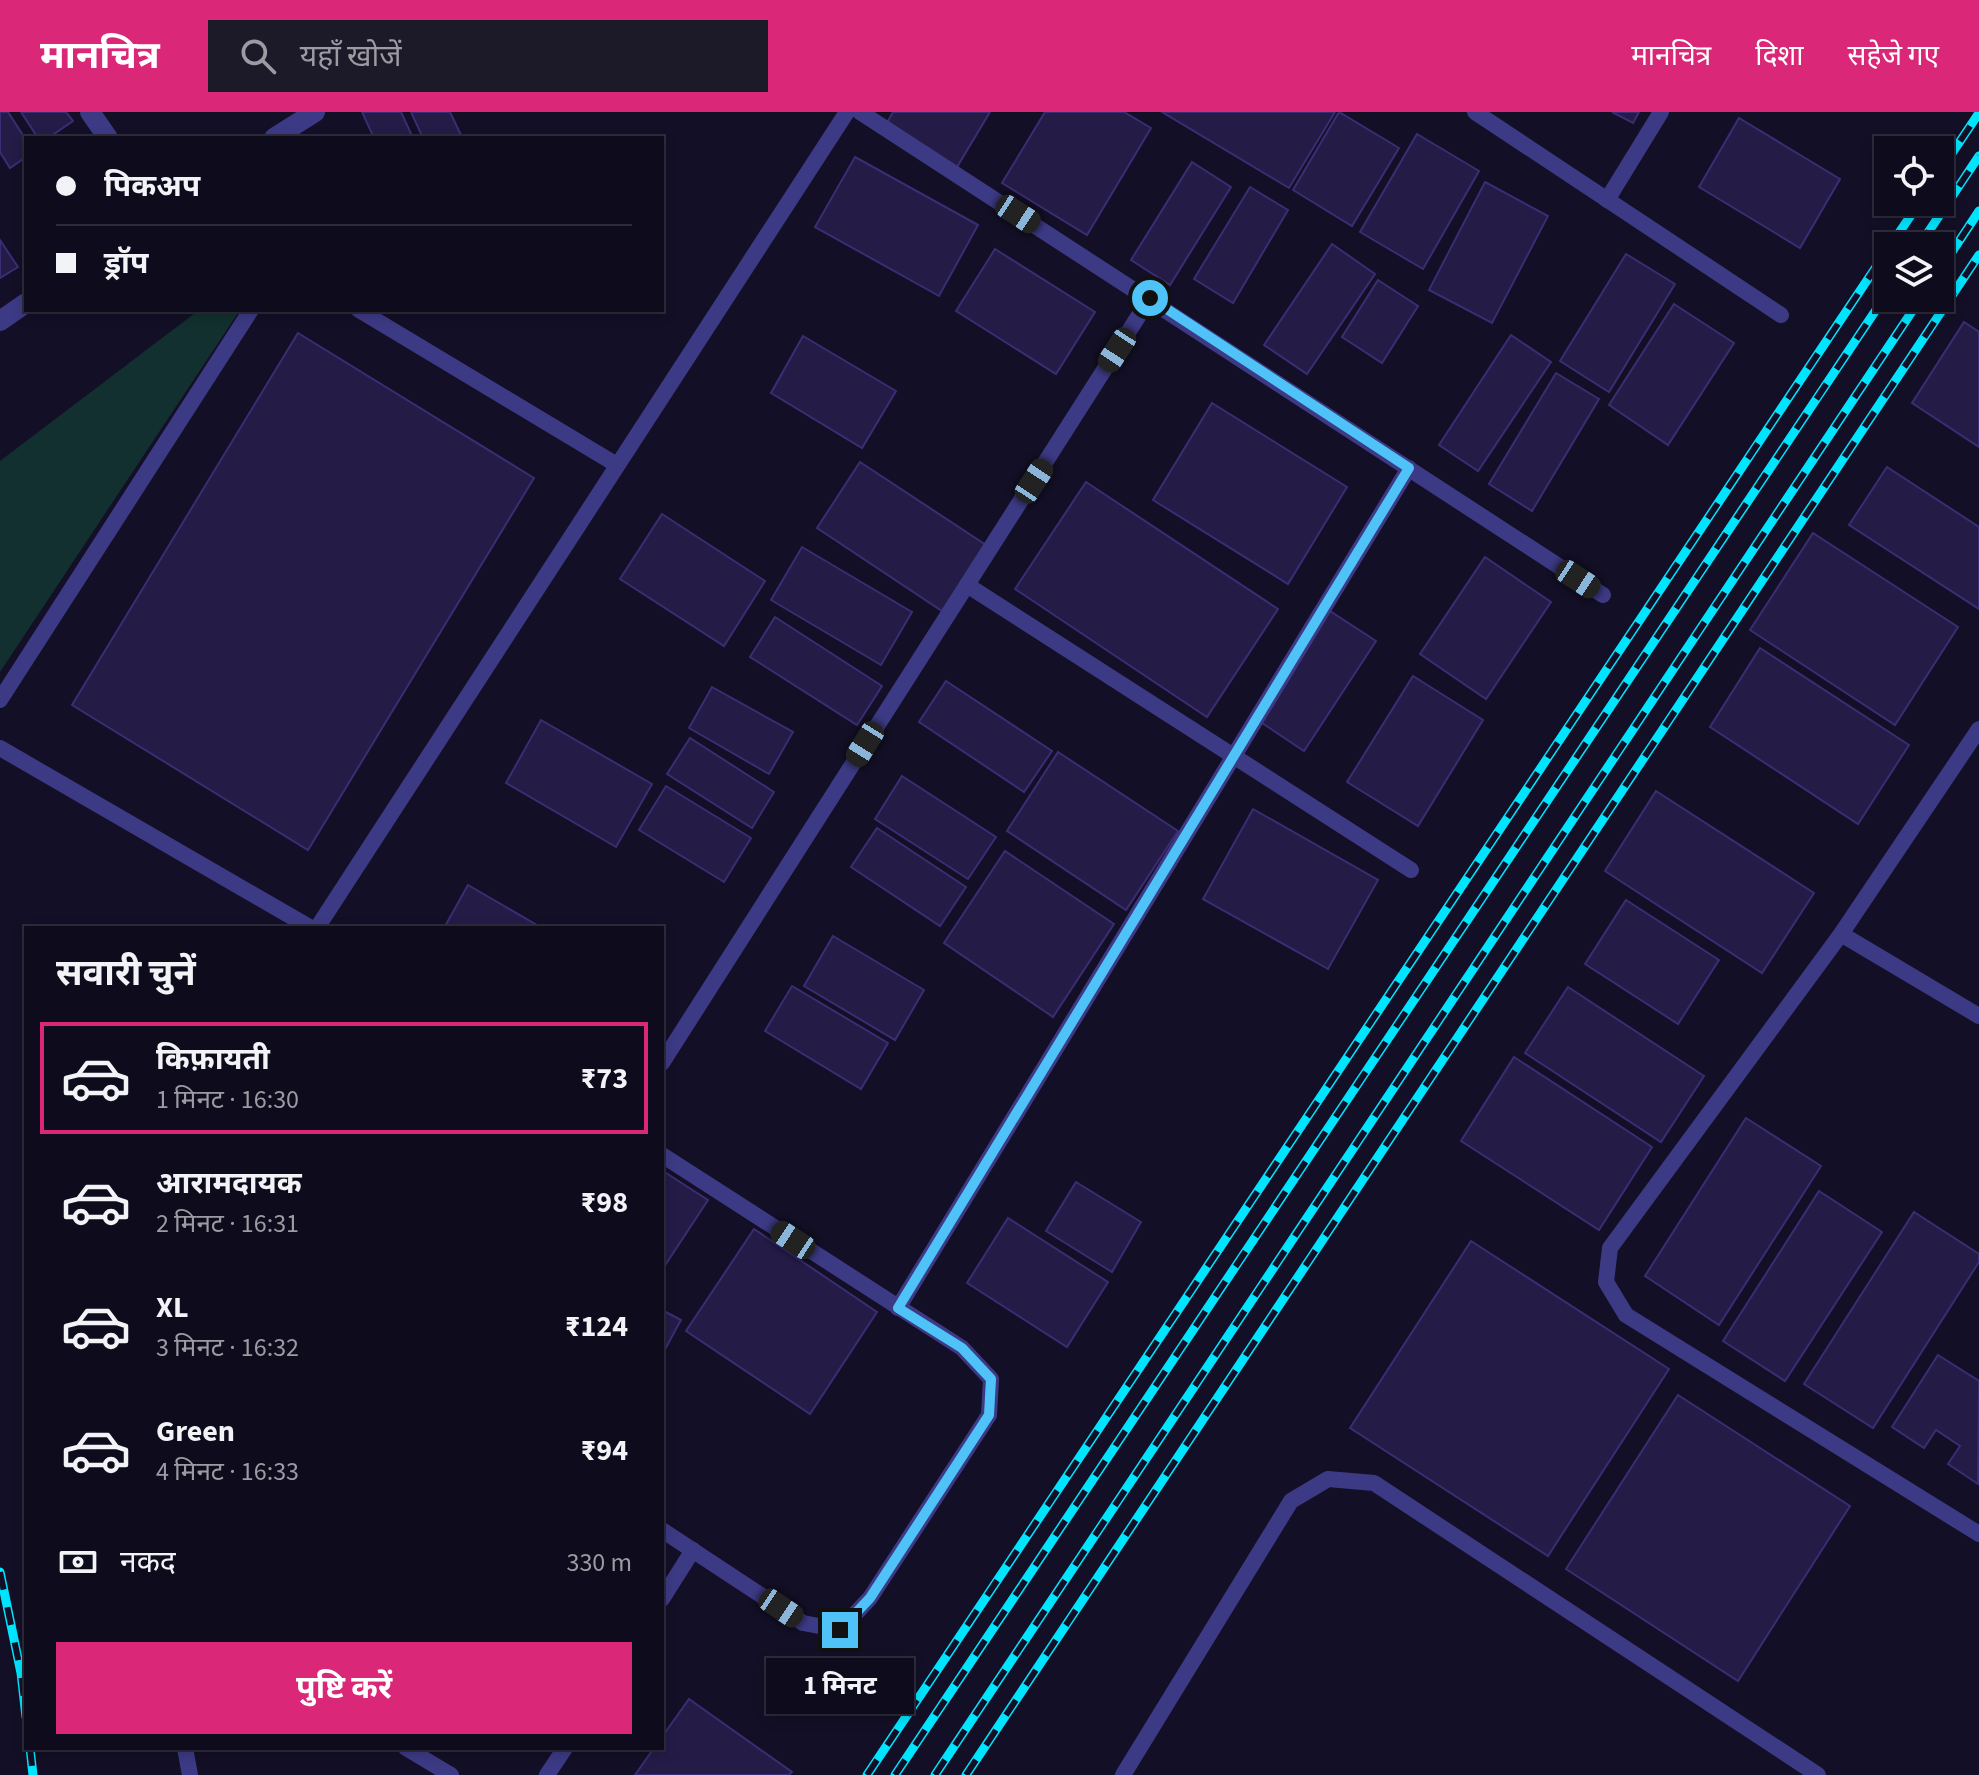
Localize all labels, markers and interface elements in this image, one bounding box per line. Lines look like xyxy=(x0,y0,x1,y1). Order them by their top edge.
search box xyxy=(208,20,768,92)
text: मानचित्र xyxy=(40,29,160,83)
icon: search xyxy=(236,34,280,78)
text: यहाँ खोजें xyxy=(300,35,401,78)
text: मानचित्र xyxy=(1631,36,1711,76)
text: दिशा xyxy=(1755,36,1804,76)
text: सहेजे गए xyxy=(1848,36,1939,76)
map controls xyxy=(1874,136,1954,312)
button: locate xyxy=(1874,136,1954,216)
text: पिकअप xyxy=(104,165,200,208)
car xyxy=(991,191,1045,237)
button: layers xyxy=(1874,232,1954,312)
text: ड्रॉप xyxy=(104,242,148,285)
route start xyxy=(1132,280,1168,316)
car xyxy=(1094,323,1140,377)
car xyxy=(1011,454,1057,508)
car xyxy=(1551,556,1605,602)
car xyxy=(842,717,888,771)
text: सवारी चुनें xyxy=(56,948,196,999)
text: किफ़ायती xyxy=(156,1038,270,1081)
icon: car xyxy=(60,1042,132,1114)
text: ₹73 xyxy=(580,1057,628,1100)
text: 1 मिनट · 16:30 xyxy=(156,1081,299,1118)
text: आरामदायक xyxy=(156,1162,302,1205)
icon: car xyxy=(60,1166,132,1238)
text: ₹98 xyxy=(580,1181,628,1224)
text: 2 मिनट · 16:31 xyxy=(156,1205,299,1242)
car xyxy=(766,1217,820,1263)
text: XL xyxy=(156,1286,189,1329)
icon: car xyxy=(60,1290,132,1362)
text: ₹124 xyxy=(565,1305,628,1348)
text: 3 मिनट · 16:32 xyxy=(156,1329,299,1366)
text: Green xyxy=(156,1410,235,1453)
icon: car xyxy=(60,1414,132,1486)
text: ₹94 xyxy=(580,1429,628,1472)
text: 4 मिनट · 16:33 xyxy=(156,1453,299,1490)
icon: cash xyxy=(56,1540,100,1584)
text: नकद xyxy=(120,1541,176,1584)
text: 330 m xyxy=(566,1544,632,1581)
car xyxy=(754,1585,808,1631)
route end xyxy=(822,1612,858,1648)
button: पुष्टि करें xyxy=(56,1642,632,1734)
callout: 1 मिनट xyxy=(766,1658,914,1714)
text: 1 मिनट xyxy=(803,1667,877,1704)

